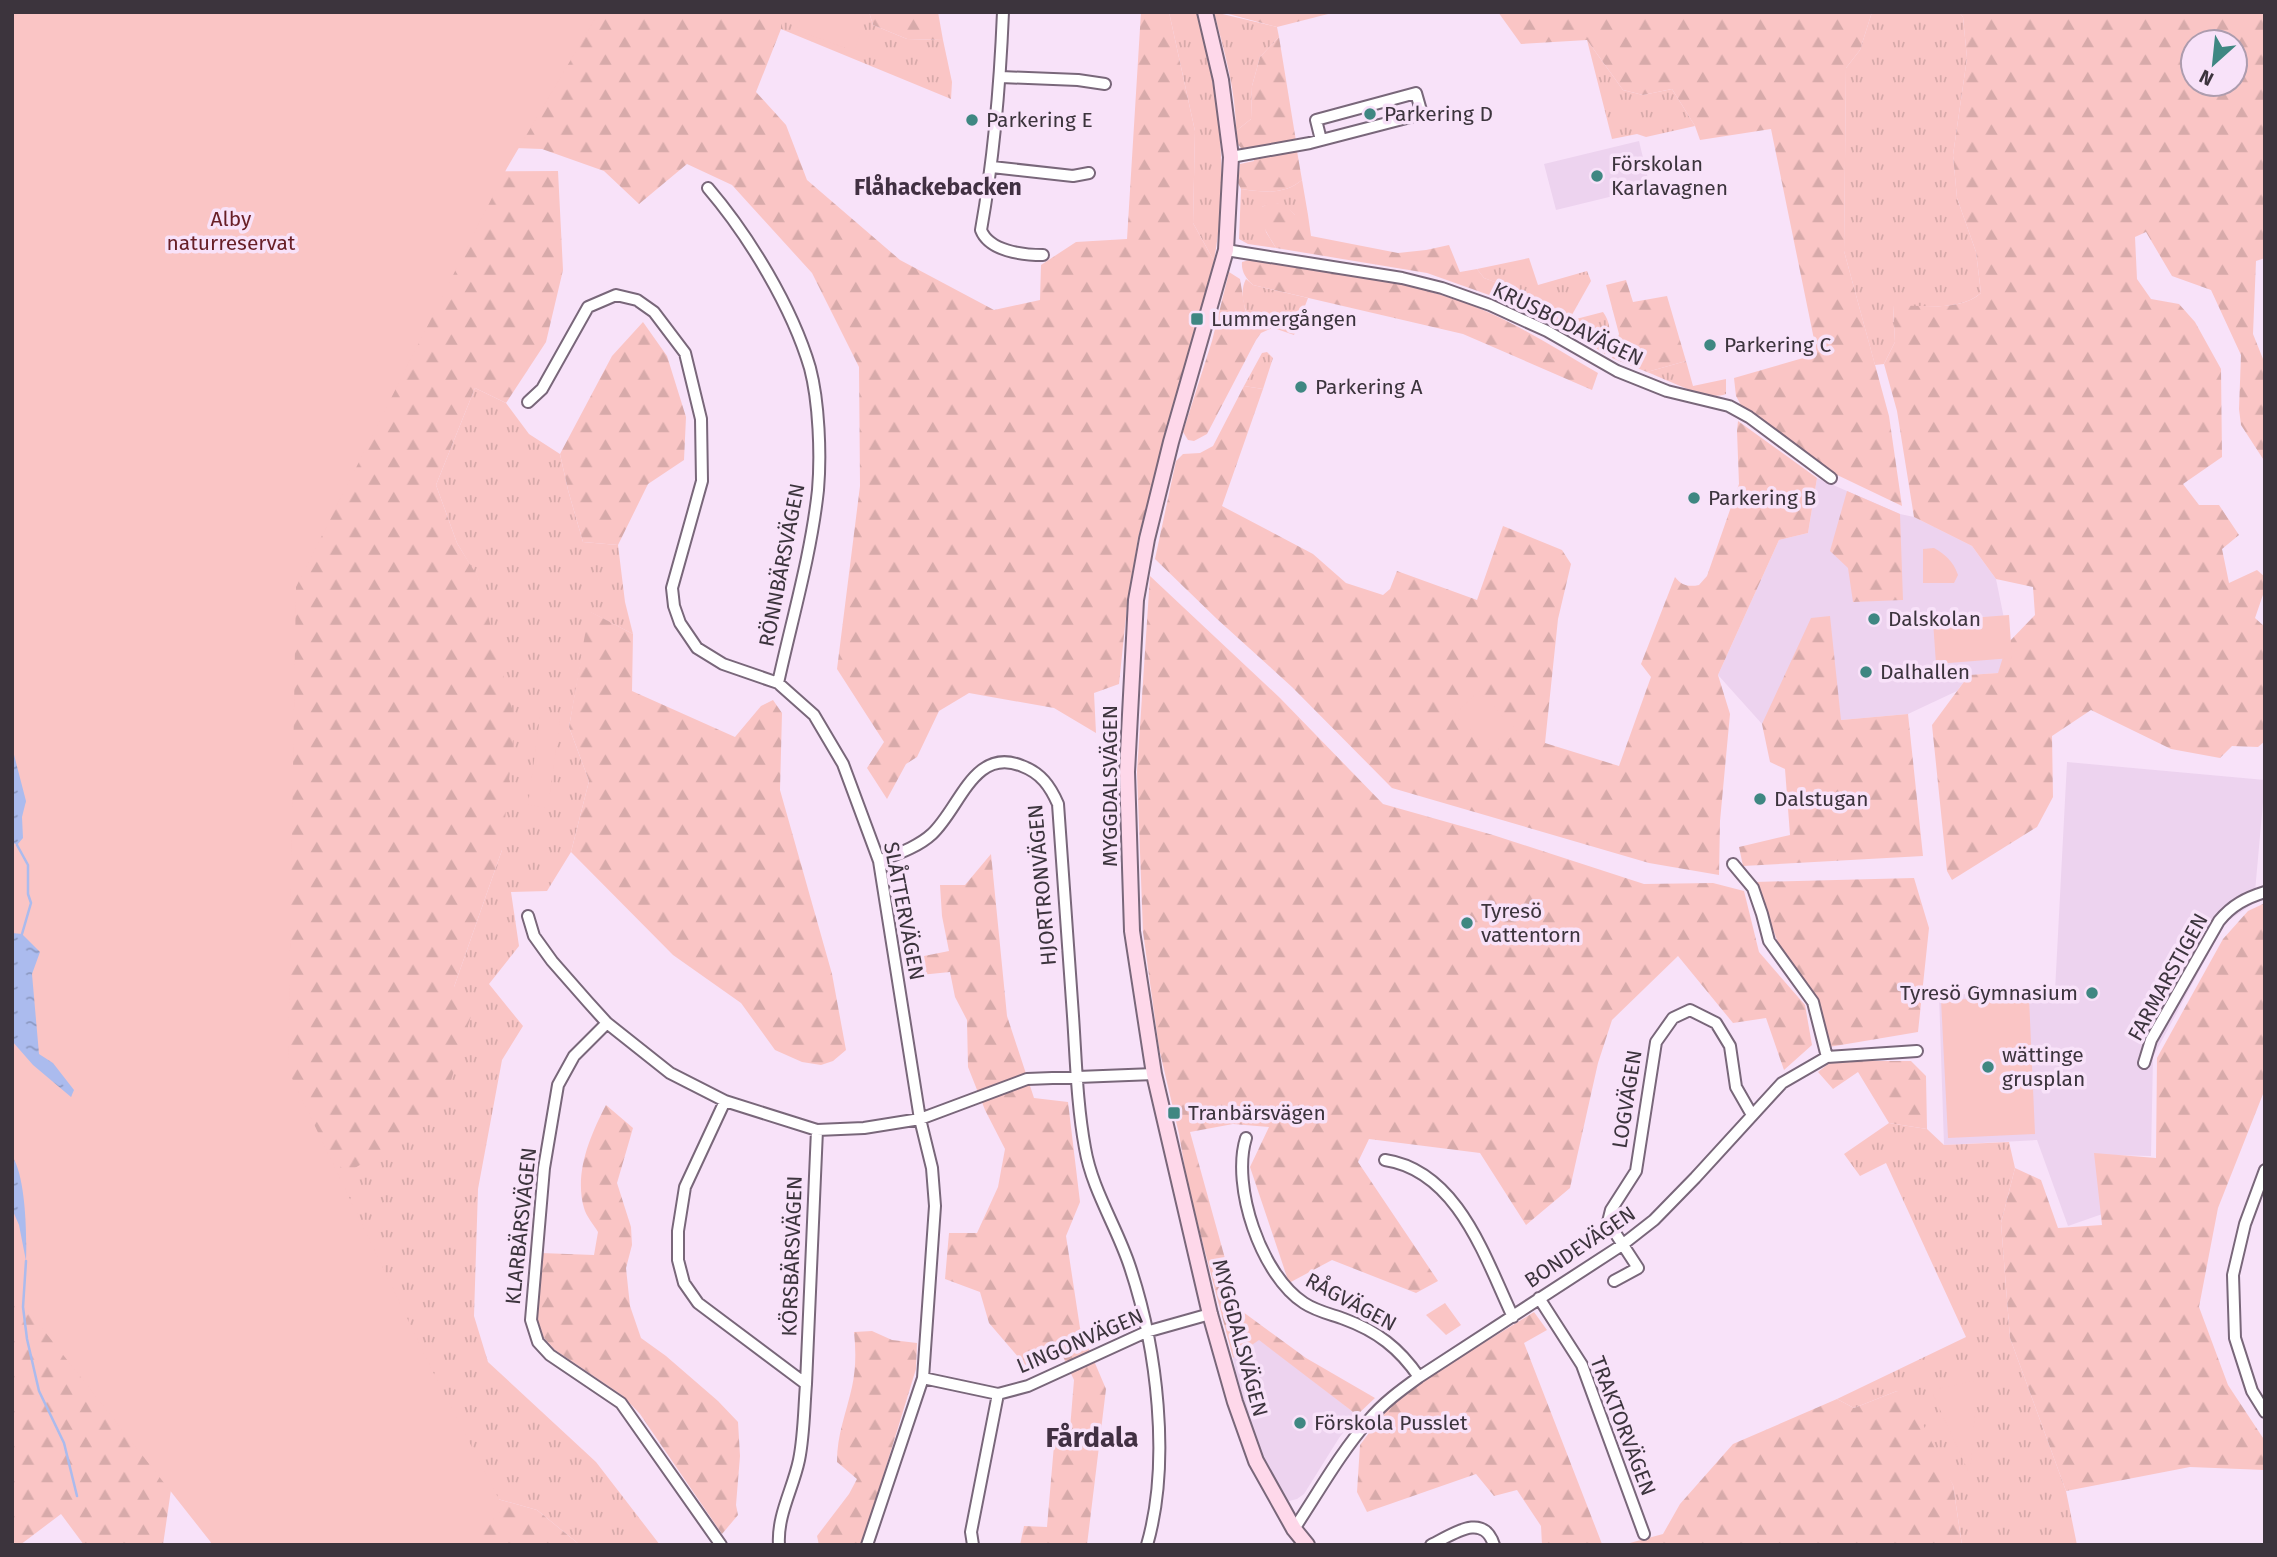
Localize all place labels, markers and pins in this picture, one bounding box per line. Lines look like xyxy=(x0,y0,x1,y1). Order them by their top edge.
place label: Parkering D xyxy=(1384,101,1493,127)
marker: Parkering D xyxy=(1362,106,1378,122)
place label: Parkering E xyxy=(986,107,1093,133)
marker: Parkering E xyxy=(964,112,980,128)
place label: Förskolan Karlavagnen xyxy=(1611,151,1728,201)
marker: Förskolan Karlavagnen xyxy=(1589,168,1605,184)
place label: Lummergången xyxy=(1211,306,1357,332)
marker: Lummergången xyxy=(1189,311,1205,327)
place label: Parkering C xyxy=(1724,332,1831,358)
marker: Parkering C xyxy=(1702,337,1718,353)
place label: Parkering A xyxy=(1315,374,1422,400)
marker: Parkering A xyxy=(1293,379,1309,395)
place label: Parkering B xyxy=(1708,485,1816,511)
marker: Parkering B xyxy=(1686,490,1702,506)
place label: Dalskolan xyxy=(1888,606,1981,632)
marker: Dalskolan xyxy=(1866,611,1882,627)
place label: Dalhallen xyxy=(1880,659,1970,685)
marker: Dalhallen xyxy=(1858,664,1874,680)
place label: Dalstugan xyxy=(1774,786,1869,812)
marker: Dalstugan xyxy=(1752,791,1768,807)
place label: Tyresö vattentorn xyxy=(1481,898,1581,948)
marker: Tyresö vattentorn xyxy=(1459,915,1475,931)
place label: Tyresö Gymnasium xyxy=(1900,980,2078,1006)
marker: Tyresö Gymnasium xyxy=(2084,985,2100,1001)
place label: wättinge grusplan xyxy=(2002,1042,2085,1092)
marker: wättinge grusplan xyxy=(1980,1059,1996,1075)
place label: Tranbärsvägen xyxy=(1188,1100,1326,1126)
marker: Tranbärsvägen xyxy=(1166,1105,1182,1121)
place label: Förskola Pusslet xyxy=(1314,1410,1468,1436)
marker: Förskola Pusslet xyxy=(1292,1415,1308,1431)

